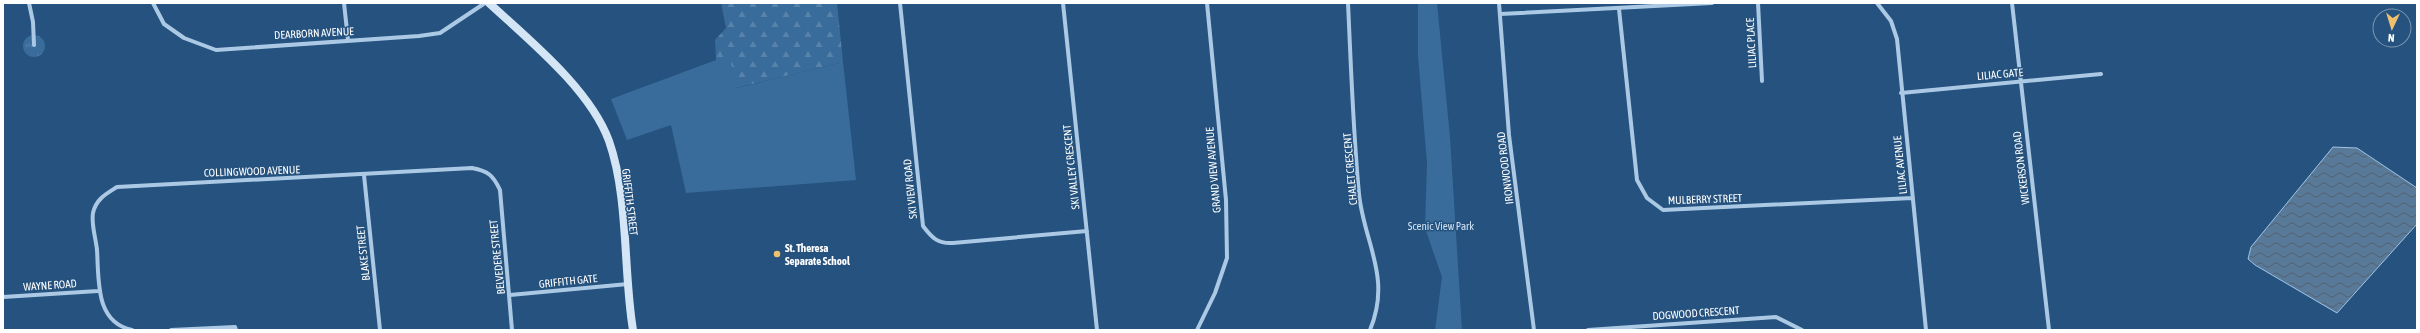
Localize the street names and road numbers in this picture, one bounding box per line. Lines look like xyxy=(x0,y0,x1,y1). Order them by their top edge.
street label: LILIAC PLACE xyxy=(1744,17,1758,69)
street label: DEARBORN AVENUE xyxy=(274,25,354,41)
street label: LILIAC GATE xyxy=(1976,66,2024,82)
street label: SKI VALLEY CRESCENT xyxy=(1061,124,1081,210)
street label: GRAND VIEW AVENUE xyxy=(1203,126,1223,213)
street label: IRONWOOD ROAD xyxy=(1495,131,1515,205)
street label: WICKERSON ROAD xyxy=(2011,131,2031,205)
street label: CHALET CRESCENT xyxy=(1341,132,1359,206)
street label: LILIAC AVENUE xyxy=(1891,135,1909,195)
street label: SKI VIEW ROAD xyxy=(901,159,919,219)
street label: COLLINGWOOD AVENUE xyxy=(204,163,301,179)
street label: GRIFFITH STREET xyxy=(620,168,640,236)
street label: MULBERRY STREET xyxy=(1668,192,1743,206)
street label: BELVEDERE STREET xyxy=(487,219,507,295)
street label: BLAKE STREET xyxy=(354,225,372,281)
street label: GRIFFITH GATE xyxy=(538,272,598,290)
street label: WAYNE ROAD xyxy=(23,277,77,293)
street label: DOGWOOD CRESCENT xyxy=(1652,304,1740,322)

